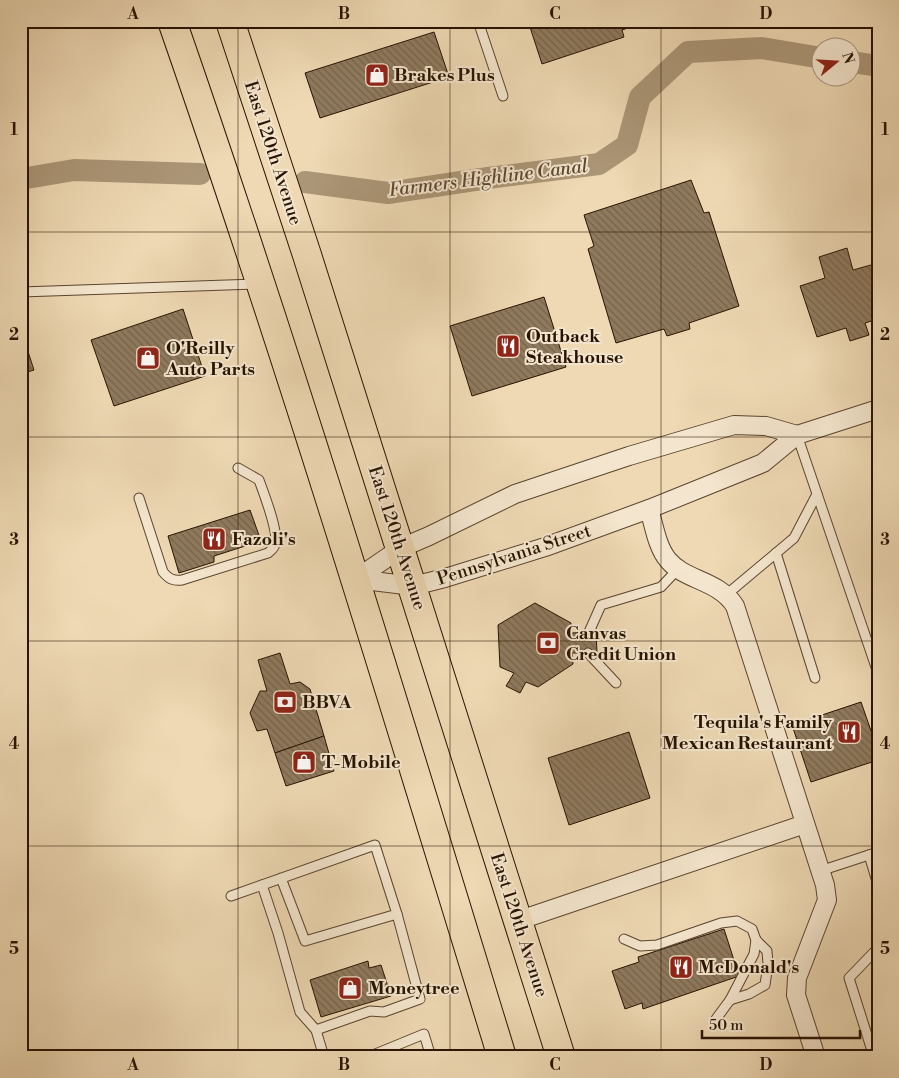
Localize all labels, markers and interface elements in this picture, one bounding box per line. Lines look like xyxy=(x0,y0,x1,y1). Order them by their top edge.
text: A xyxy=(126,4,139,24)
text: B xyxy=(338,4,350,24)
text: C xyxy=(549,4,561,24)
text: D xyxy=(760,4,773,24)
north arrow xyxy=(812,38,862,88)
text: N xyxy=(837,50,858,66)
shop icon: Brakes Plus xyxy=(364,62,390,88)
place label: Brakes Plus xyxy=(394,64,495,87)
street label: East 120th Avenue xyxy=(239,78,307,228)
text: 1 xyxy=(10,120,18,140)
text: 1 xyxy=(881,120,889,140)
water label: Farmers Highline Canal xyxy=(387,154,589,202)
text: 2 xyxy=(9,325,19,345)
place label: Outback Steakhouse xyxy=(526,325,624,369)
text: 2 xyxy=(880,325,890,345)
restaurant icon: Outback Steakhouse xyxy=(495,333,521,359)
place label: O'Reilly Auto Parts xyxy=(165,337,255,381)
shop icon: O'Reilly Auto Parts xyxy=(135,345,161,371)
street label: East 120th Avenue xyxy=(363,463,431,613)
street label: Pennsylvania Street xyxy=(434,519,594,591)
restaurant icon: Fazoli's xyxy=(201,526,227,552)
place label: Fazoli's xyxy=(232,528,296,551)
text: 3 xyxy=(9,530,19,550)
text: 3 xyxy=(880,530,890,550)
place label: Canvas Credit Union xyxy=(566,622,676,666)
bank icon: Canvas Credit Union xyxy=(535,630,561,656)
bank icon: BBVA xyxy=(272,689,298,715)
place label: BBVA xyxy=(302,691,352,714)
place label: Tequila's Family Mexican Restaurant xyxy=(662,711,833,755)
restaurant icon: Tequila's Family Mexican Restaurant xyxy=(836,719,862,745)
text: 4 xyxy=(9,734,20,754)
text: 4 xyxy=(880,734,891,754)
shop icon: T-Mobile xyxy=(291,749,317,775)
place label: T-Mobile xyxy=(322,751,401,774)
street label: East 120th Avenue xyxy=(485,850,553,1000)
text: 5 xyxy=(9,939,19,959)
text: 5 xyxy=(880,939,890,959)
restaurant icon: McDonald's xyxy=(668,954,694,980)
place label: McDonald's xyxy=(698,956,799,979)
shop icon: Moneytree xyxy=(337,975,363,1001)
place label: Moneytree xyxy=(368,977,460,1000)
scale bar xyxy=(702,1008,859,1040)
text: 50 m xyxy=(709,1016,743,1035)
text: A xyxy=(126,1055,139,1075)
text: B xyxy=(338,1055,350,1075)
text: C xyxy=(549,1055,561,1075)
text: D xyxy=(760,1055,773,1075)

